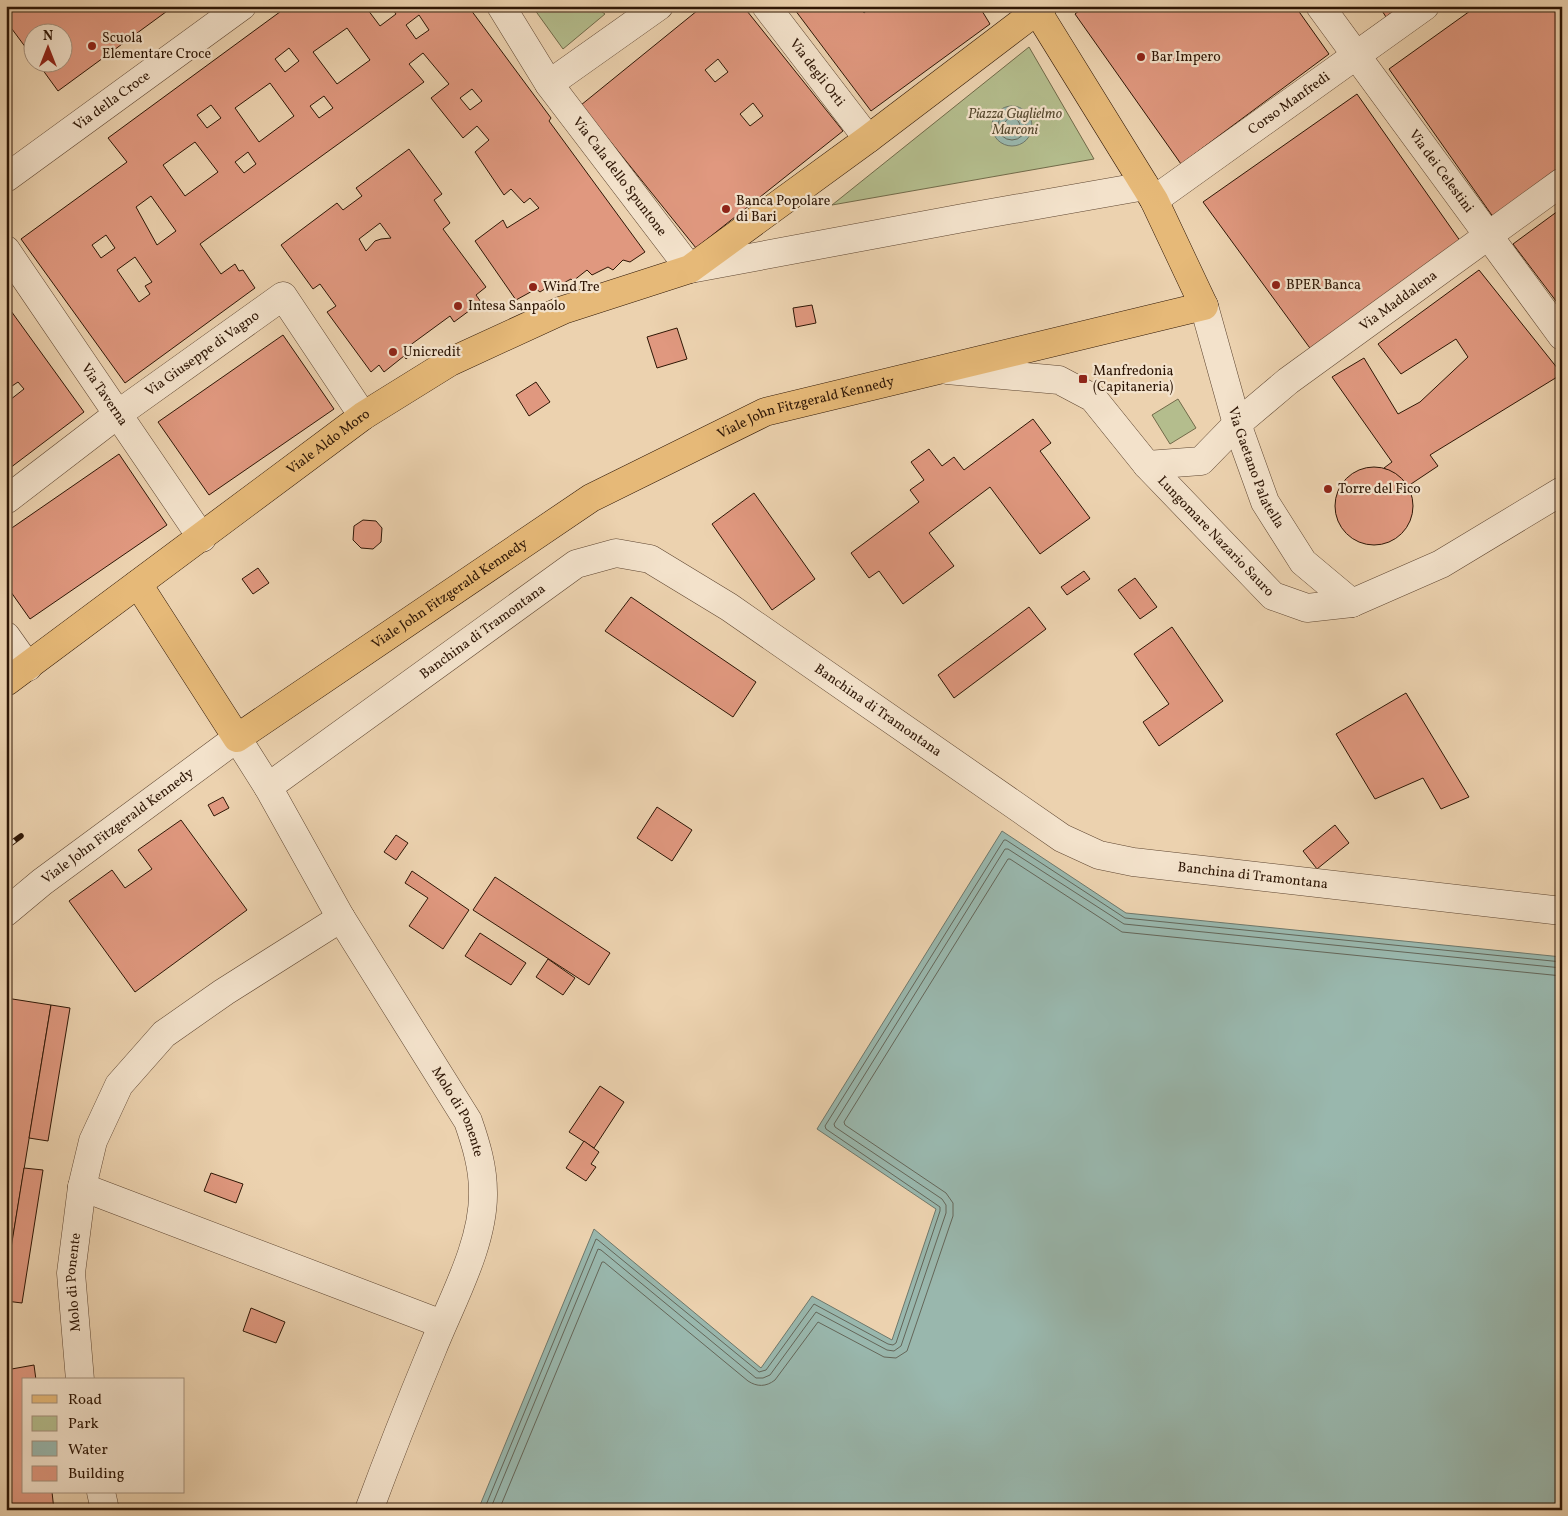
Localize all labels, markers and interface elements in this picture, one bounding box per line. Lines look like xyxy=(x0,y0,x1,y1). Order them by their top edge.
north arrow xyxy=(22,22,72,72)
text: N xyxy=(43,27,53,46)
place label: Scuola Elementare Croce xyxy=(102,29,212,64)
street label: Via degli Orti xyxy=(785,35,849,111)
marker: Scuola Elementare Croce xyxy=(86,40,98,52)
place label: Bar Impero xyxy=(1151,48,1221,67)
marker: Bar Impero xyxy=(1135,51,1147,63)
street label: Via della Croce xyxy=(69,66,155,135)
street label: Corso Manfredi xyxy=(1244,68,1334,139)
park label: Piazza Guglielmo Marconi xyxy=(968,105,1063,140)
street label: Via Cala dello Spuntone xyxy=(568,113,671,240)
street label: Via dei Celestini xyxy=(1404,126,1478,217)
place label: Banca Popolare di Bari xyxy=(736,192,831,227)
marker: Banca Popolare di Bari xyxy=(720,203,732,215)
street label: Via Maddalena xyxy=(1356,266,1441,335)
place label: BPER Banca xyxy=(1286,276,1361,295)
place label: Wind Tre xyxy=(543,278,600,297)
marker: BPER Banca xyxy=(1270,279,1282,291)
marker: Wind Tre xyxy=(527,281,539,293)
place label: Intesa Sanpaolo xyxy=(468,297,565,316)
marker: Intesa Sanpaolo xyxy=(452,300,464,312)
street label: Via Giuseppe di Vagno xyxy=(141,306,263,401)
place label: Unicredit xyxy=(403,343,461,362)
marker: Unicredit xyxy=(387,346,399,358)
street label: Via Taverna xyxy=(76,360,132,430)
place label: Manfredonia (Capitaneria) xyxy=(1093,362,1174,397)
street label: Viale John Fitzgerald Kennedy xyxy=(714,372,896,444)
marker: Manfredonia (Capitaneria) xyxy=(1077,373,1089,385)
street label: Viale Aldo Moro xyxy=(283,404,374,479)
street label: Via Gaetano Palatella xyxy=(1223,404,1289,532)
street label: Lungomare Nazario Sauro xyxy=(1153,472,1278,601)
place label: Torre del Fico xyxy=(1338,480,1421,499)
marker: Torre del Fico xyxy=(1322,483,1334,495)
street label: Viale John Fitzgerald Kennedy xyxy=(368,534,532,654)
street label: Banchina di Tramontana xyxy=(416,580,549,684)
street label: Banchina di Tramontana xyxy=(810,659,946,761)
street label: Viale John Fitzgerald Kennedy xyxy=(38,763,198,889)
street label: Banchina di Tramontana xyxy=(1177,858,1329,894)
street label: Molo di Ponente xyxy=(427,1063,488,1159)
street label: Molo di Ponente xyxy=(61,1231,86,1333)
legend xyxy=(22,1378,185,1494)
text: Road xyxy=(68,1390,102,1411)
text: Park xyxy=(68,1414,99,1435)
text: Water xyxy=(68,1440,108,1461)
text: Building xyxy=(68,1464,125,1485)

